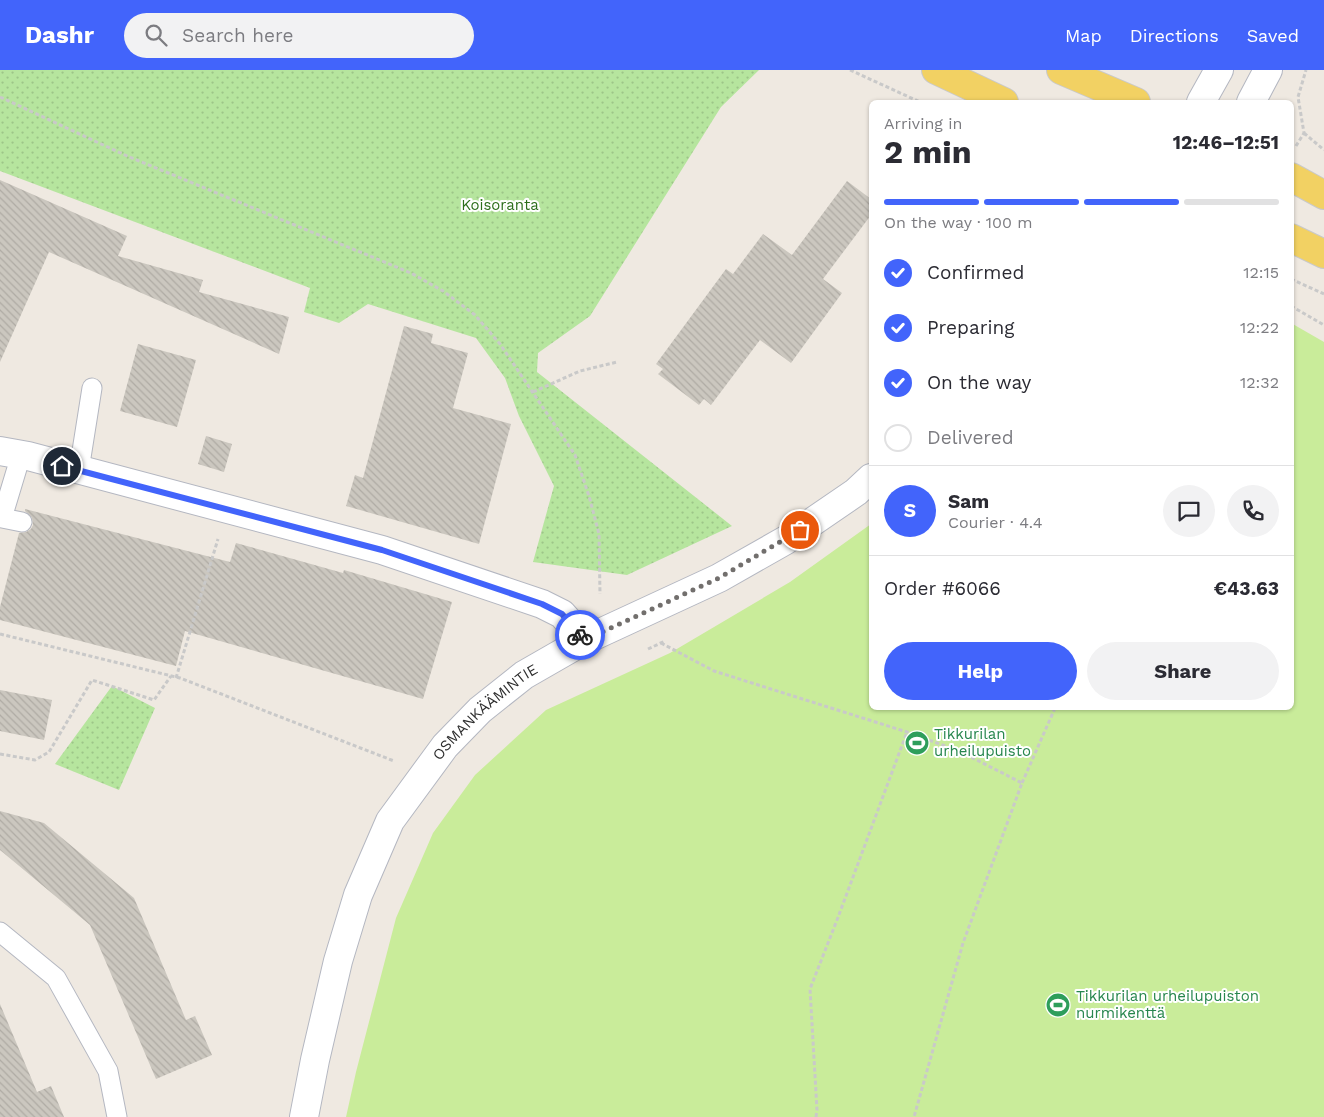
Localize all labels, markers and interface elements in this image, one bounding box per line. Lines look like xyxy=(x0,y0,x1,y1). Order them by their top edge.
search box xyxy=(124,13,474,58)
text: Dashr xyxy=(25,21,94,49)
icon: search xyxy=(142,21,170,49)
text: Search here xyxy=(182,24,293,47)
text: Map xyxy=(1065,25,1102,46)
text: Directions xyxy=(1130,25,1219,46)
text: Saved xyxy=(1247,25,1299,46)
text: Arriving in xyxy=(884,114,962,133)
text: 12:46–12:51 xyxy=(1173,131,1279,154)
text: 2 min xyxy=(884,133,972,171)
park label: Koisoranta xyxy=(461,196,539,214)
text: On the way · 100 m xyxy=(884,213,1033,232)
icon: check xyxy=(884,259,912,287)
text: Confirmed xyxy=(927,261,1024,284)
text: 12:15 xyxy=(1243,263,1279,282)
icon: check xyxy=(884,314,912,342)
text: Preparing xyxy=(927,316,1014,339)
text: 12:22 xyxy=(1240,318,1279,337)
icon: check xyxy=(884,369,912,397)
text: On the way xyxy=(927,371,1031,394)
text: 12:32 xyxy=(1240,373,1279,392)
text: Delivered xyxy=(927,426,1014,449)
pin xyxy=(41,445,83,487)
icon: home xyxy=(48,452,76,480)
button: chat xyxy=(1163,485,1215,537)
button: phone xyxy=(1227,485,1279,537)
text: Sam xyxy=(948,490,989,513)
text: S xyxy=(904,499,916,522)
pin xyxy=(779,509,821,551)
text: Courier · 4.4 xyxy=(948,513,1043,532)
icon: bag xyxy=(786,516,814,544)
text: Order #6066 xyxy=(884,577,1001,600)
text: €43.63 xyxy=(1214,577,1279,600)
courier xyxy=(555,610,605,660)
icon: bike xyxy=(566,621,594,649)
button: Help xyxy=(884,642,1077,700)
button: Share xyxy=(1087,642,1279,700)
street label: OSMANKÄÄMINTIE xyxy=(429,660,541,763)
place label: Tikkurilan urheilupuisto xyxy=(934,725,1031,760)
sports icon: Tikkurilan urheilupuisto xyxy=(904,730,930,756)
place label: Tikkurilan urheilupuiston nurmikenttä xyxy=(1076,987,1259,1022)
sports icon: Tikkurilan urheilupuiston nurmikenttä xyxy=(1045,992,1071,1018)

